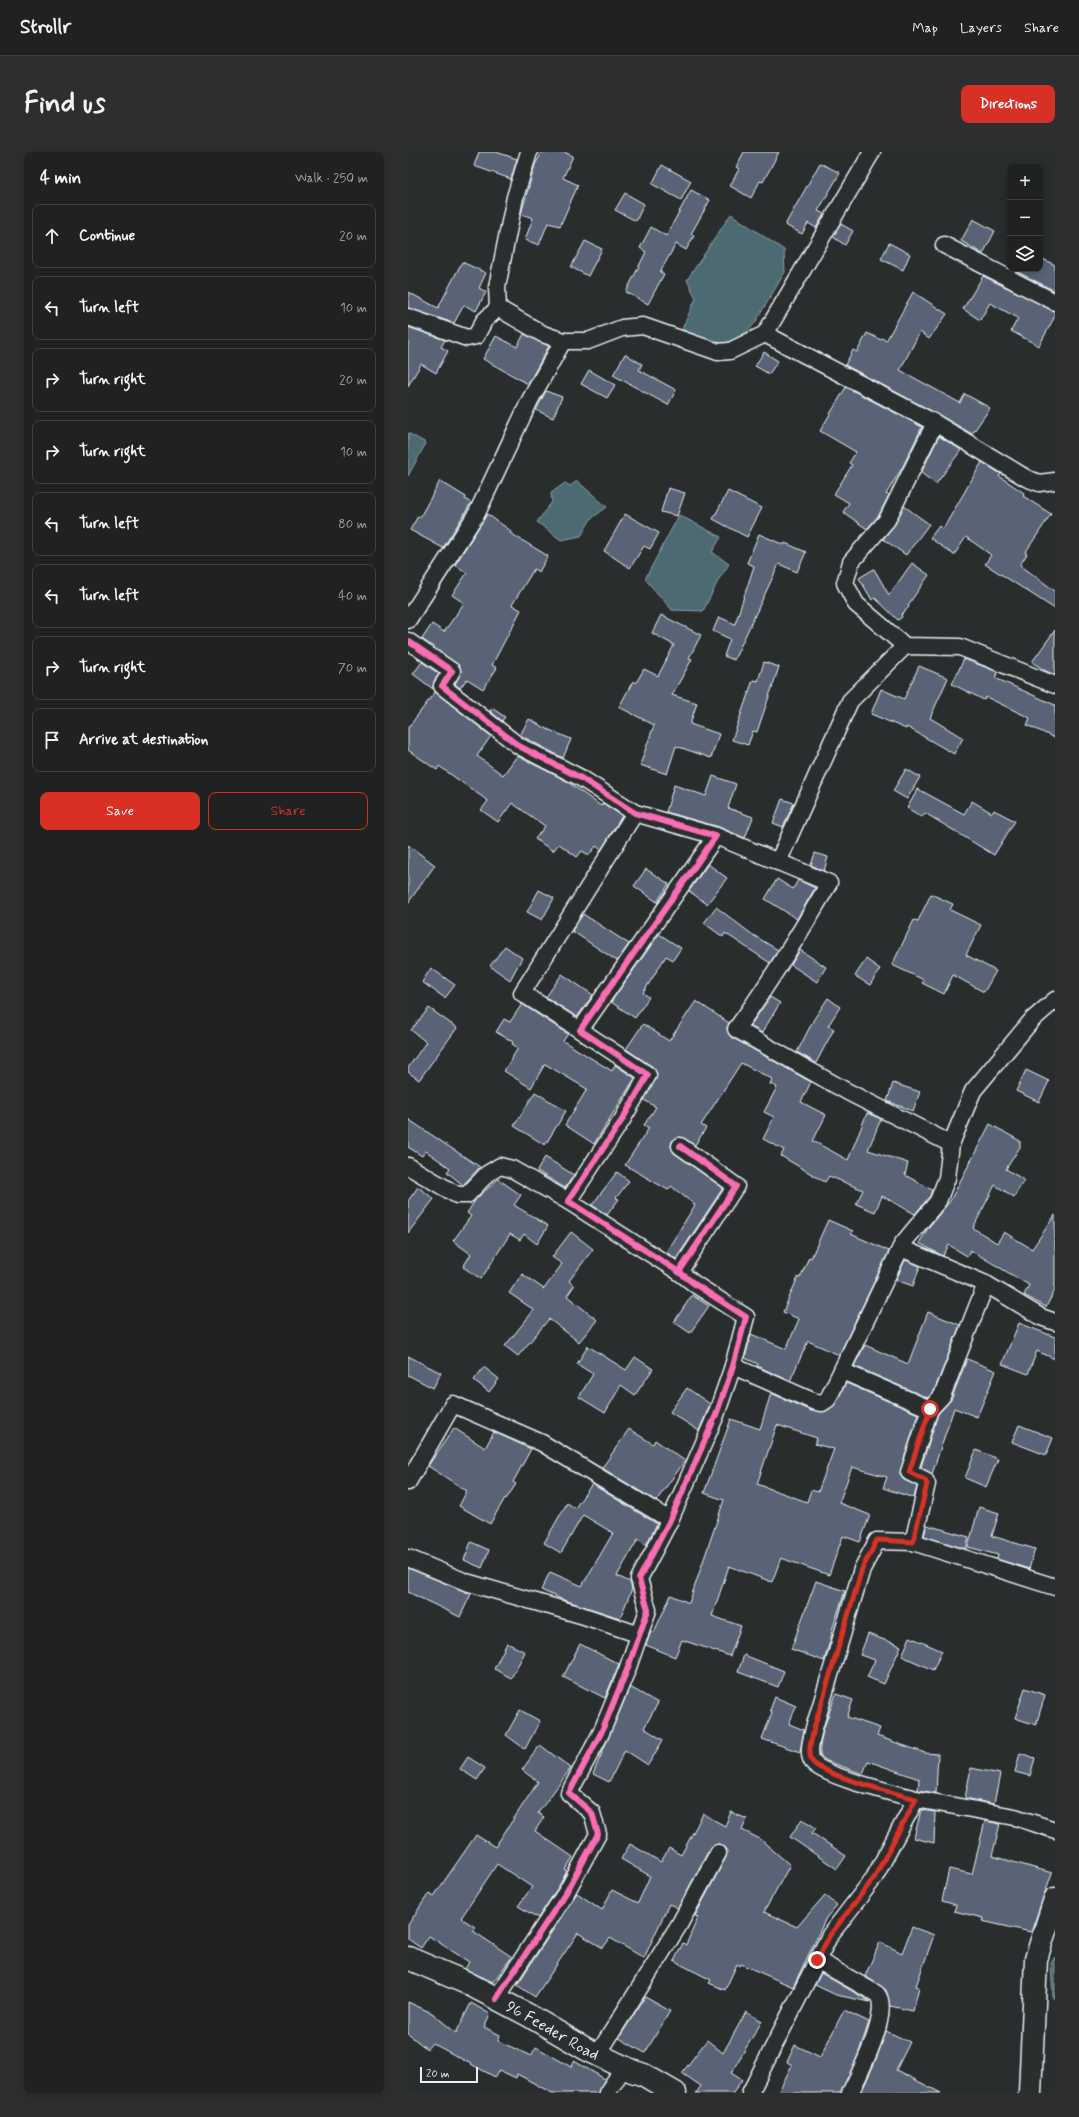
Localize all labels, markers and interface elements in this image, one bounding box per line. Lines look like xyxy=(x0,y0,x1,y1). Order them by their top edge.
text: Strollr xyxy=(20,15,71,40)
text: Map xyxy=(912,19,938,37)
text: Layers xyxy=(960,19,1002,37)
text: Share xyxy=(1024,19,1059,37)
button: Directions xyxy=(961,85,1055,123)
text: Find us xyxy=(24,86,105,123)
map controls xyxy=(1007,164,1043,272)
button: + xyxy=(1007,164,1043,200)
text: 4 min xyxy=(40,167,81,189)
text: Walk · 250 m xyxy=(295,170,368,187)
button: − xyxy=(1007,200,1043,236)
icon: ahead xyxy=(41,225,63,247)
text: Continue xyxy=(79,226,135,246)
text: 20 m xyxy=(339,228,367,245)
button: layers xyxy=(1007,236,1043,272)
icon: left xyxy=(41,297,63,319)
text: Turn left xyxy=(79,298,139,318)
text: 10 m xyxy=(340,300,367,317)
icon: right xyxy=(41,369,63,391)
text: Turn right xyxy=(79,370,146,390)
text: 20 m xyxy=(339,372,367,389)
icon: right xyxy=(41,441,63,463)
text: Turn right xyxy=(79,442,146,462)
text: 10 m xyxy=(340,444,367,461)
icon: left xyxy=(41,513,63,535)
text: Turn left xyxy=(79,514,139,534)
text: 80 m xyxy=(338,516,367,533)
icon: left xyxy=(41,585,63,607)
text: Turn left xyxy=(79,586,139,606)
text: 40 m xyxy=(338,588,367,605)
icon: right xyxy=(41,657,63,679)
text: Turn right xyxy=(79,658,146,678)
text: 70 m xyxy=(338,660,367,677)
icon: arrive xyxy=(41,729,63,751)
text: Arrive at destination xyxy=(79,730,208,750)
button: Save xyxy=(40,792,200,830)
button: Share xyxy=(208,792,368,830)
route start xyxy=(921,1400,939,1418)
route end xyxy=(808,1951,826,1969)
street label: 96 Feeder Road xyxy=(502,1996,602,2066)
scale bar xyxy=(420,2065,478,2084)
text: 20 m xyxy=(426,2067,449,2081)

